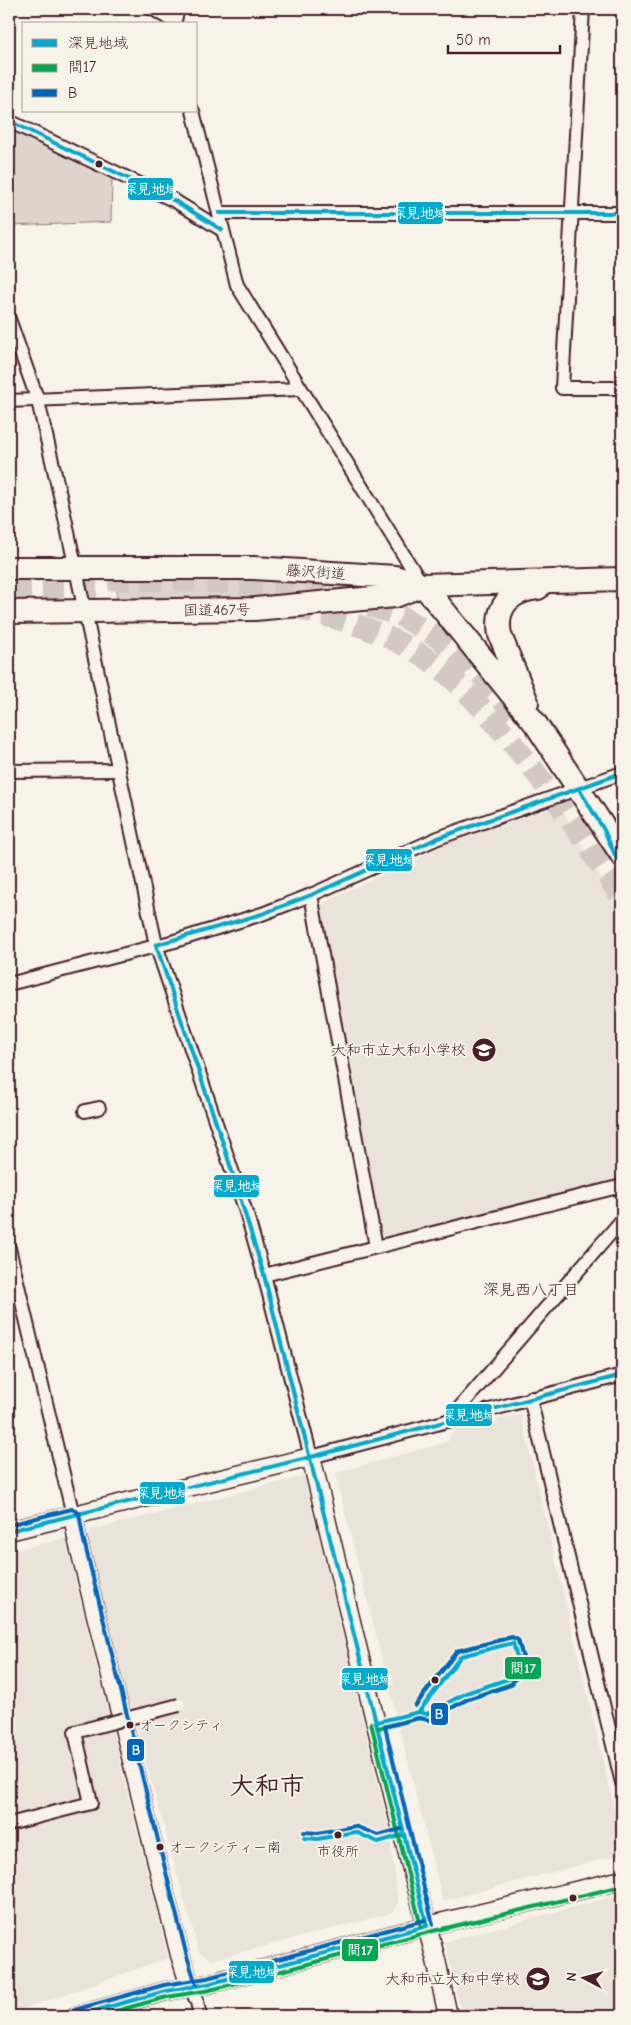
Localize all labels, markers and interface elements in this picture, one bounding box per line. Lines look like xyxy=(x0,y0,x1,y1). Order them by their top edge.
legend xyxy=(22,22,198,112)
scale bar xyxy=(448,22,561,54)
text: 50 m xyxy=(456,31,491,49)
text: 深見地域 xyxy=(68,34,128,52)
text: 間17 xyxy=(68,58,96,76)
text: B xyxy=(68,84,77,102)
unlabelled marker xyxy=(94,159,104,169)
line badge: 深見地域 xyxy=(127,177,174,201)
text: 深見地域 xyxy=(123,181,179,198)
line badge: 深見地域 xyxy=(397,201,444,225)
text: 深見地域 xyxy=(392,205,448,222)
street label: 藤沢街道 xyxy=(285,561,347,583)
street label: 国道467号 xyxy=(183,600,251,620)
line badge: 深見地域 xyxy=(365,848,413,872)
text: 深見地域 xyxy=(361,852,417,869)
school or university icon: 大和市立大和小学校 xyxy=(471,1037,497,1063)
place label: 大和市立大和小学校 xyxy=(331,1041,466,1059)
line badge: 深見地域 xyxy=(213,1174,260,1198)
text: 深見地域 xyxy=(209,1178,265,1195)
district label: 深見西八丁目 xyxy=(483,1281,579,1299)
line badge: 深見地域 xyxy=(445,1403,493,1427)
text: 深見地域 xyxy=(441,1407,497,1424)
line badge: 深見地域 xyxy=(139,1481,186,1505)
text: 深見地域 xyxy=(135,1485,191,1502)
line badge: 間17 xyxy=(504,1656,542,1680)
text: 間17 xyxy=(510,1660,537,1677)
line badge: 深見地域 xyxy=(341,1667,389,1691)
text: 深見地域 xyxy=(337,1671,393,1688)
unlabelled marker xyxy=(430,1675,440,1685)
line badge: B xyxy=(430,1702,449,1726)
text: B xyxy=(435,1706,444,1723)
place label: オークシティ xyxy=(139,1717,223,1734)
marker: オークシティ xyxy=(125,1720,135,1730)
line badge: B xyxy=(126,1738,145,1762)
text: B xyxy=(132,1742,141,1759)
district label: 大和市 xyxy=(229,1771,305,1800)
marker: 市役所 xyxy=(333,1830,343,1840)
place label: オークシティー南 xyxy=(169,1839,281,1856)
marker: オークシティー南 xyxy=(155,1842,165,1852)
place label: 市役所 xyxy=(317,1843,359,1860)
unlabelled marker xyxy=(568,1893,578,1903)
line badge: 間17 xyxy=(341,1938,379,1962)
text: 間17 xyxy=(347,1942,374,1959)
north arrow xyxy=(558,1952,608,2002)
line badge: 深見地域 xyxy=(228,1960,275,1984)
text: 深見地域 xyxy=(224,1964,280,1981)
school or university icon: 大和市立大和中学校 xyxy=(525,1966,551,1992)
place label: 大和市立大和中学校 xyxy=(385,1970,520,1988)
text: N xyxy=(563,1971,580,1982)

